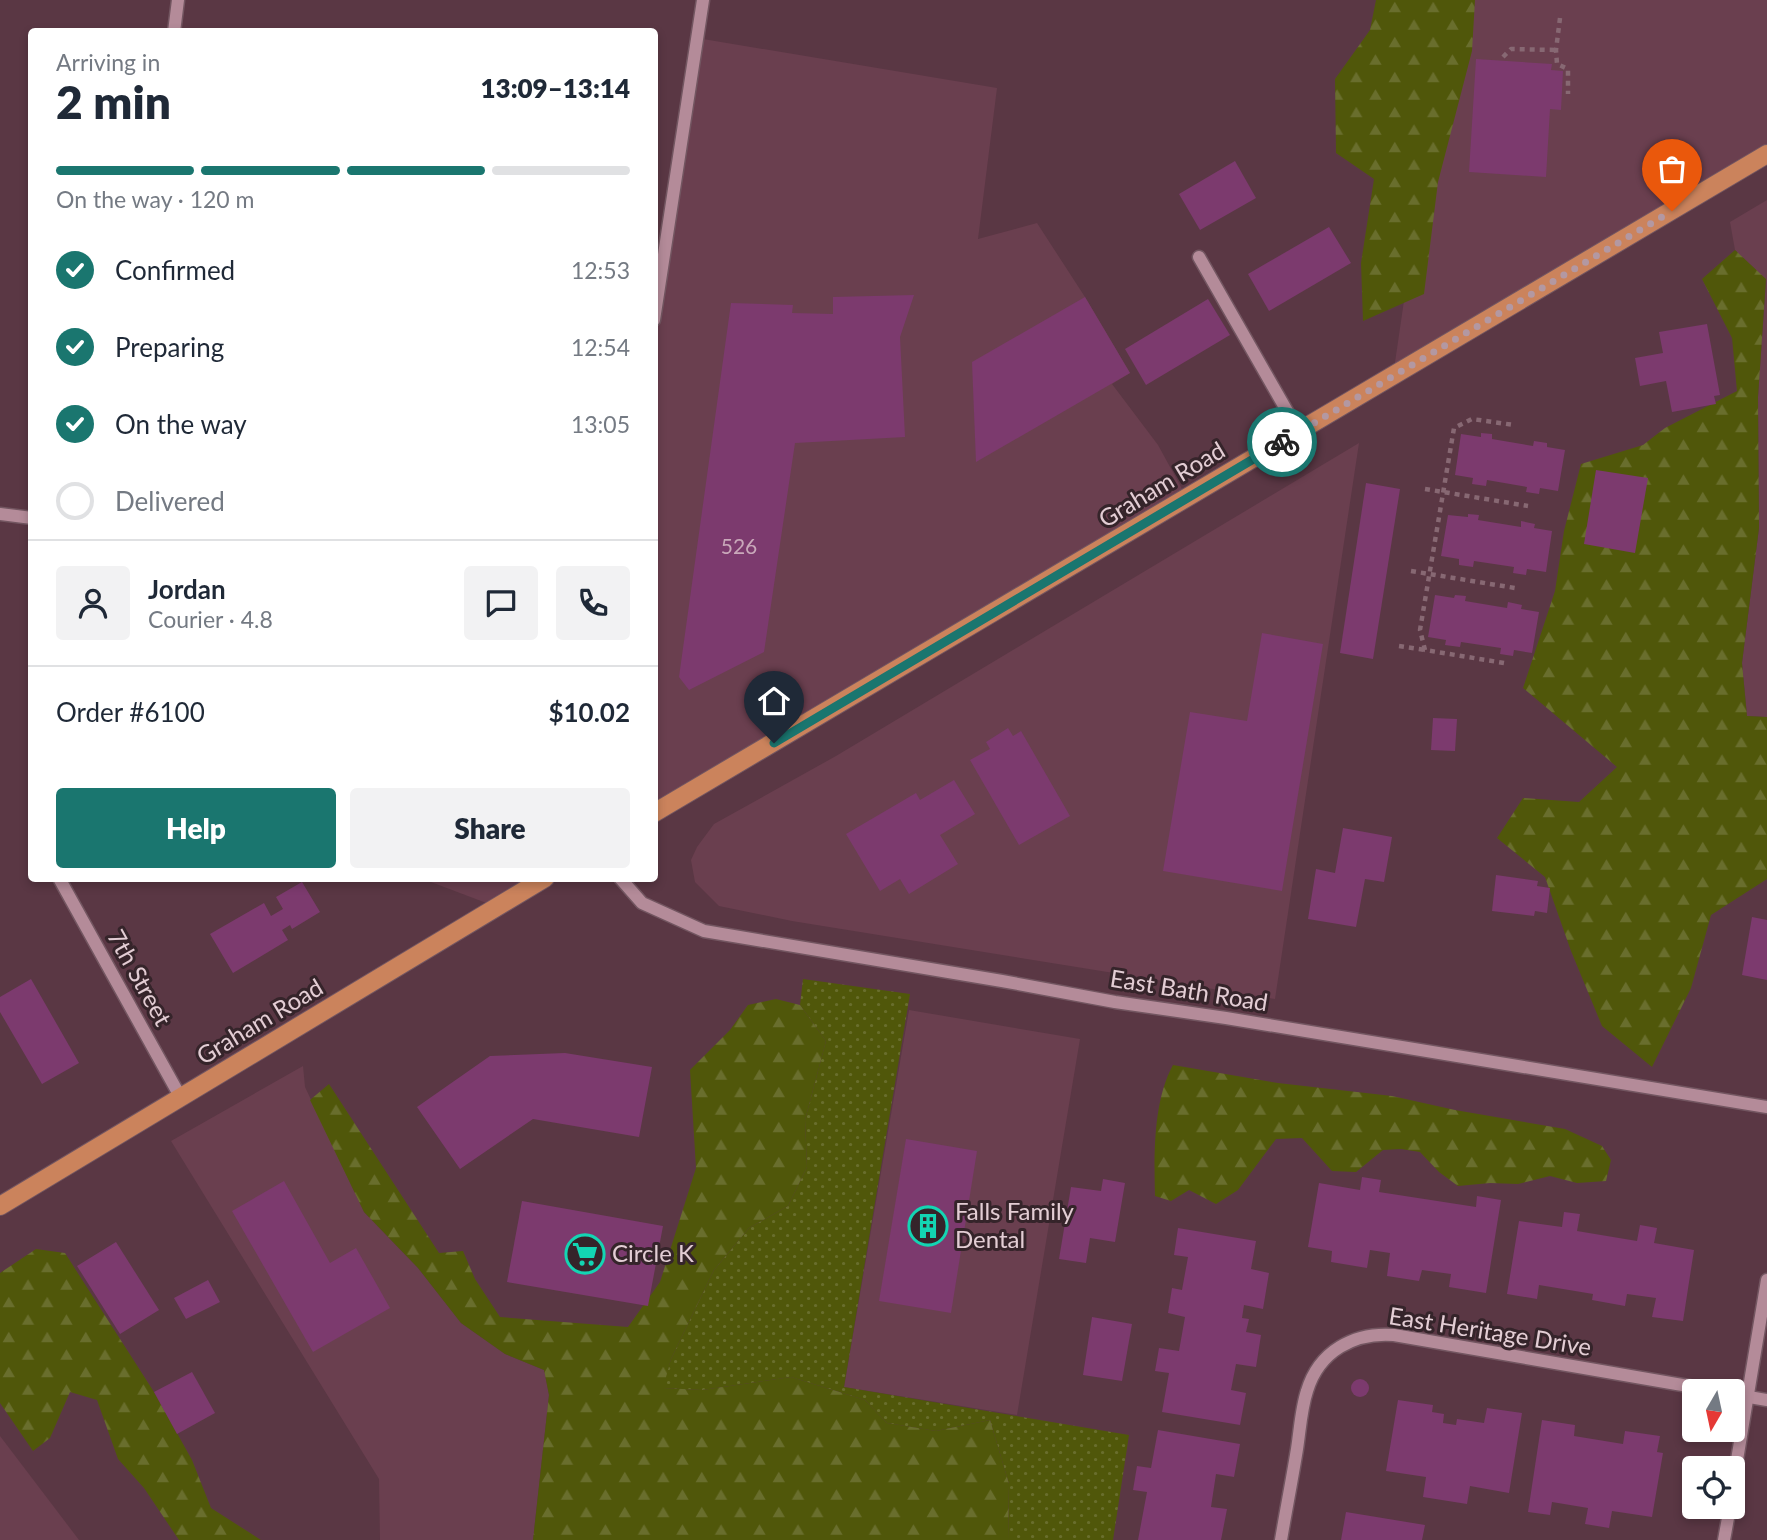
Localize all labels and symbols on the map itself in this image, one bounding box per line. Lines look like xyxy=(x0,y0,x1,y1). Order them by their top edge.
pin xyxy=(1642,139,1702,211)
courier xyxy=(1247,407,1317,477)
street label: Graham Road xyxy=(1093,435,1230,533)
house number: 526 xyxy=(721,533,757,558)
pin xyxy=(744,671,804,743)
street label: 7th Street xyxy=(102,924,179,1031)
street label: East Bath Road xyxy=(1108,963,1270,1016)
street label: Graham Road xyxy=(191,972,328,1070)
place label: Falls Family Dental xyxy=(955,1196,1075,1253)
building icon: Falls Family Dental xyxy=(907,1205,949,1247)
supermarket icon: Circle K xyxy=(564,1233,606,1275)
place label: Circle K xyxy=(612,1238,694,1267)
street label: East Heritage Drive xyxy=(1387,1300,1594,1361)
north arrow xyxy=(1682,1379,1745,1442)

